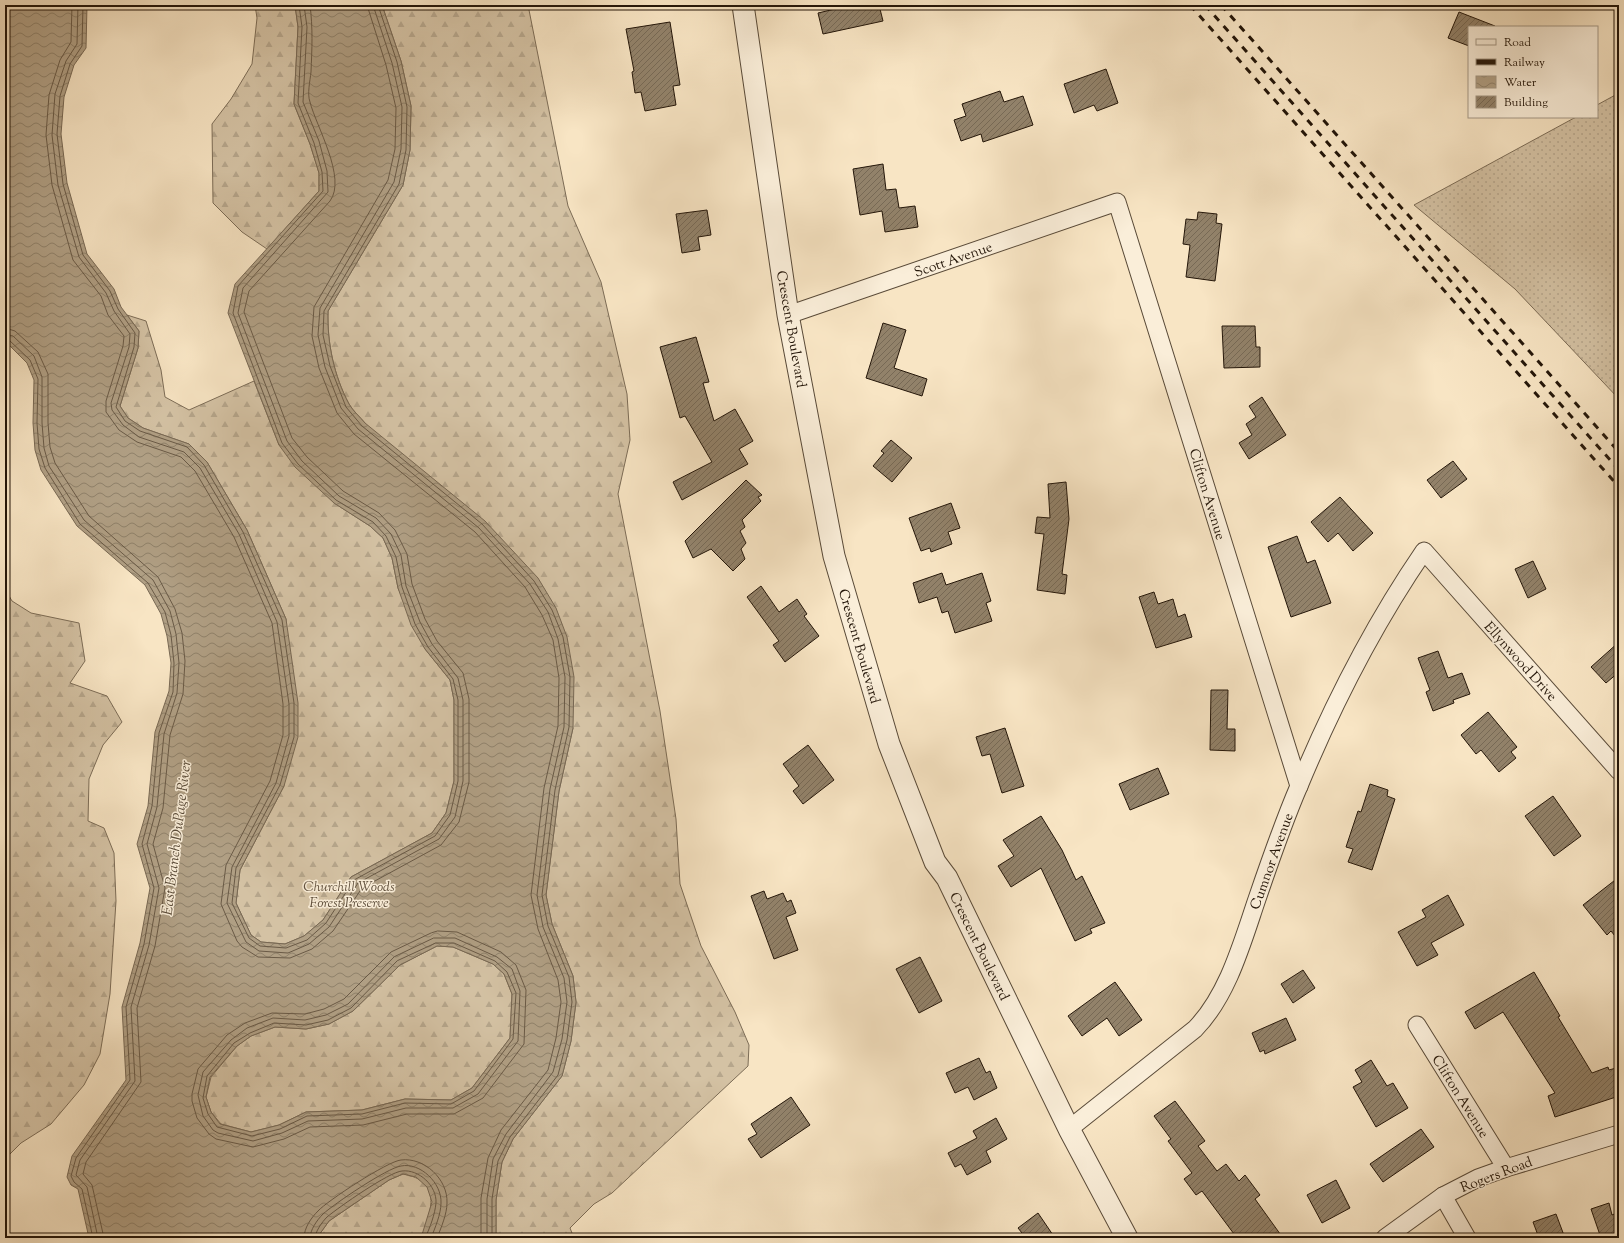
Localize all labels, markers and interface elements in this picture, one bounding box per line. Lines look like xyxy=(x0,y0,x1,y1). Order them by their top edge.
legend xyxy=(1468,26,1598,118)
text: Road xyxy=(1504,34,1531,52)
text: Railway xyxy=(1504,54,1545,72)
text: Water xyxy=(1504,74,1537,92)
text: Building xyxy=(1504,94,1548,112)
street label: Scott Avenue xyxy=(912,238,995,284)
street label: Crescent Boulevard xyxy=(770,269,810,390)
street label: Clifton Avenue xyxy=(1183,446,1229,543)
street label: Crescent Boulevard xyxy=(832,587,884,706)
street label: Ellynwood Drive xyxy=(1478,618,1561,707)
water label: East Branch DuPage River xyxy=(158,759,198,917)
street label: Cumnor Avenue xyxy=(1246,811,1300,913)
park label: Churchill Woods Forest Preserve xyxy=(303,878,395,914)
street label: Crescent Boulevard xyxy=(943,889,1013,1005)
street label: Clifton Avenue xyxy=(1426,1052,1493,1142)
street label: Rogers Road xyxy=(1458,1153,1536,1199)

